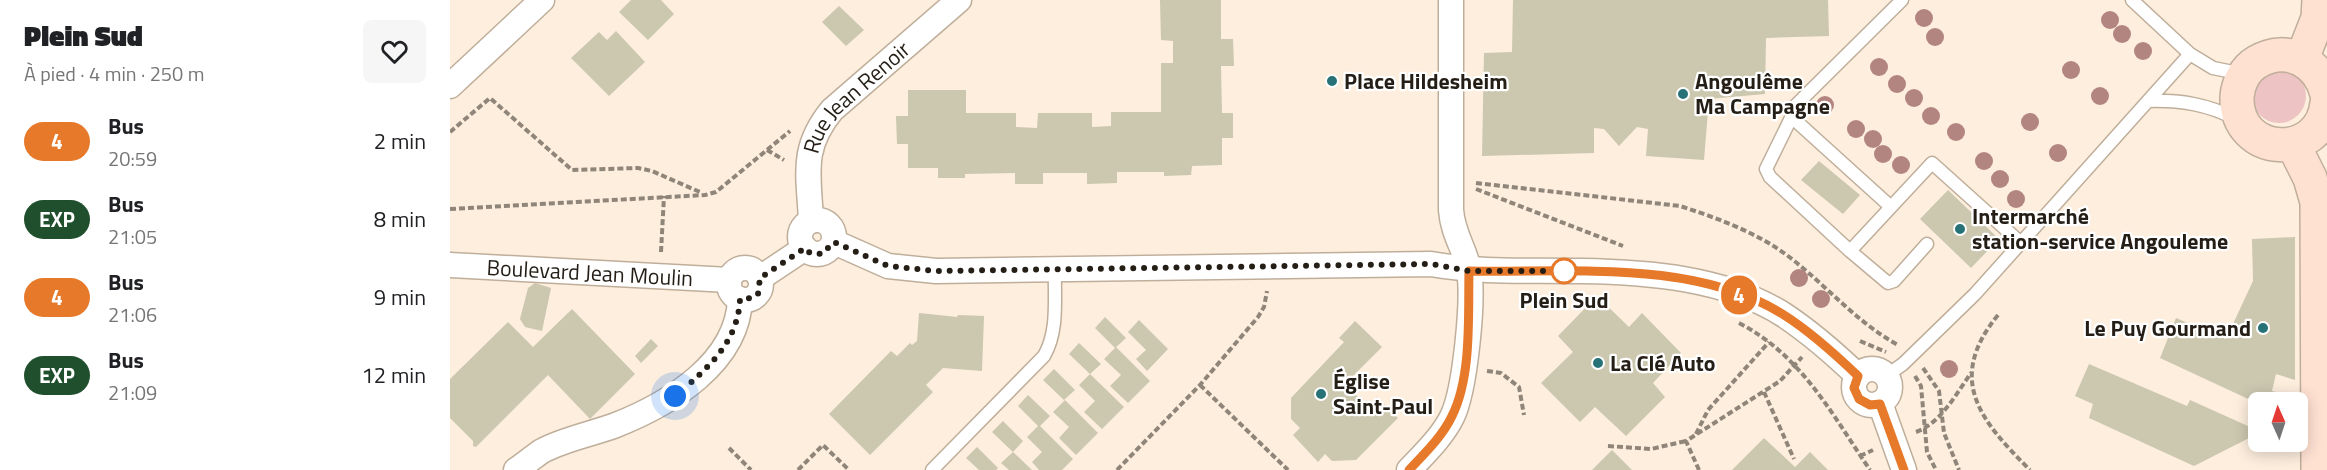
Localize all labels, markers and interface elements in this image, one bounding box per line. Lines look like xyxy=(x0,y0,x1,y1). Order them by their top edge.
text: Plein Sud xyxy=(24,14,143,57)
button: heart xyxy=(363,20,426,83)
street label: Rue Jean Renoir xyxy=(794,32,918,157)
text: À pied · 4 min · 250 m xyxy=(24,58,204,89)
place label: Place Hildesheim xyxy=(1344,64,1508,98)
place label: Angoulême Ma Campagne xyxy=(1695,64,1830,123)
marker: Place Hildesheim xyxy=(1325,74,1339,88)
marker: Angoulême Ma Campagne xyxy=(1676,87,1690,101)
text: Bus xyxy=(108,109,144,143)
text: 2 min xyxy=(374,124,426,158)
text: 4 xyxy=(51,125,63,157)
text: 20:59 xyxy=(108,143,157,174)
text: Bus xyxy=(108,187,144,221)
place label: Intermarché station-service Angouleme xyxy=(1972,199,2228,258)
text: 8 min xyxy=(374,202,426,236)
text: EXP xyxy=(39,203,75,235)
text: 21:05 xyxy=(108,221,157,252)
marker: Intermarché station-service Angouleme xyxy=(1953,222,1967,236)
street label: Boulevard Jean Moulin xyxy=(486,250,694,295)
marker: Plein Sud xyxy=(1551,258,1577,284)
text: Bus xyxy=(108,265,144,299)
line badge: 4 xyxy=(1720,276,1758,314)
text: 4 xyxy=(1733,279,1745,311)
text: 9 min xyxy=(374,280,426,314)
text: 4 xyxy=(51,281,63,313)
place label: Plein Sud xyxy=(1519,283,1609,317)
text: 21:06 xyxy=(108,299,157,330)
place label: Le Puy Gourmand xyxy=(2084,311,2251,345)
marker: Le Puy Gourmand xyxy=(2256,321,2270,335)
text: Bus xyxy=(108,343,144,377)
place label: La Clé Auto xyxy=(1610,346,1716,380)
marker: La Clé Auto xyxy=(1591,356,1605,370)
text: 12 min xyxy=(361,358,426,392)
text: EXP xyxy=(39,359,75,391)
place label: Église Saint-Paul xyxy=(1333,364,1433,423)
text: 21:09 xyxy=(108,377,157,408)
your location xyxy=(660,381,690,411)
marker: Église Saint-Paul xyxy=(1314,387,1328,401)
north arrow xyxy=(2248,392,2308,452)
map controls xyxy=(2248,392,2308,452)

